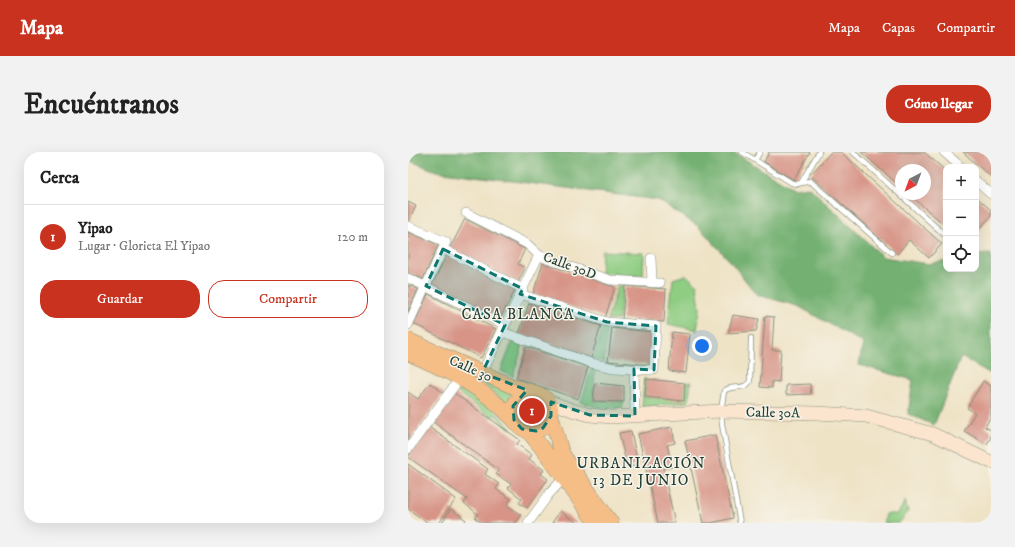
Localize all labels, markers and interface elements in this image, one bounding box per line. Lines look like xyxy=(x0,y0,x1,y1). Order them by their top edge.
text: Mapa xyxy=(20,17,63,40)
text: Mapa xyxy=(828,19,860,37)
text: Capas xyxy=(882,19,915,37)
text: Compartir xyxy=(937,19,995,37)
button: Cómo llegar xyxy=(886,85,991,123)
text: Encuéntranos xyxy=(24,87,179,122)
north arrow xyxy=(895,164,931,200)
map controls xyxy=(943,164,979,272)
button: + xyxy=(943,164,979,200)
text: Cerca xyxy=(40,167,79,189)
button: − xyxy=(943,200,979,236)
text: Yipao xyxy=(78,219,113,238)
text: 1 xyxy=(51,229,55,245)
text: 120 m xyxy=(337,229,368,245)
button: locate xyxy=(943,236,979,272)
text: Lugar · Glorieta El Yipao xyxy=(78,238,210,254)
street label: Calle 30D xyxy=(540,248,599,284)
button: Guardar xyxy=(40,280,200,318)
button: Compartir xyxy=(208,280,368,318)
district label: CASA BLANCA xyxy=(462,305,574,324)
your location xyxy=(692,336,712,356)
street label: Calle 30 xyxy=(446,352,495,386)
pin: 1 xyxy=(519,396,545,426)
street label: Calle 30A xyxy=(746,404,801,422)
district label: URBANIZACIÓN 13 DE JUNIO xyxy=(577,454,705,490)

